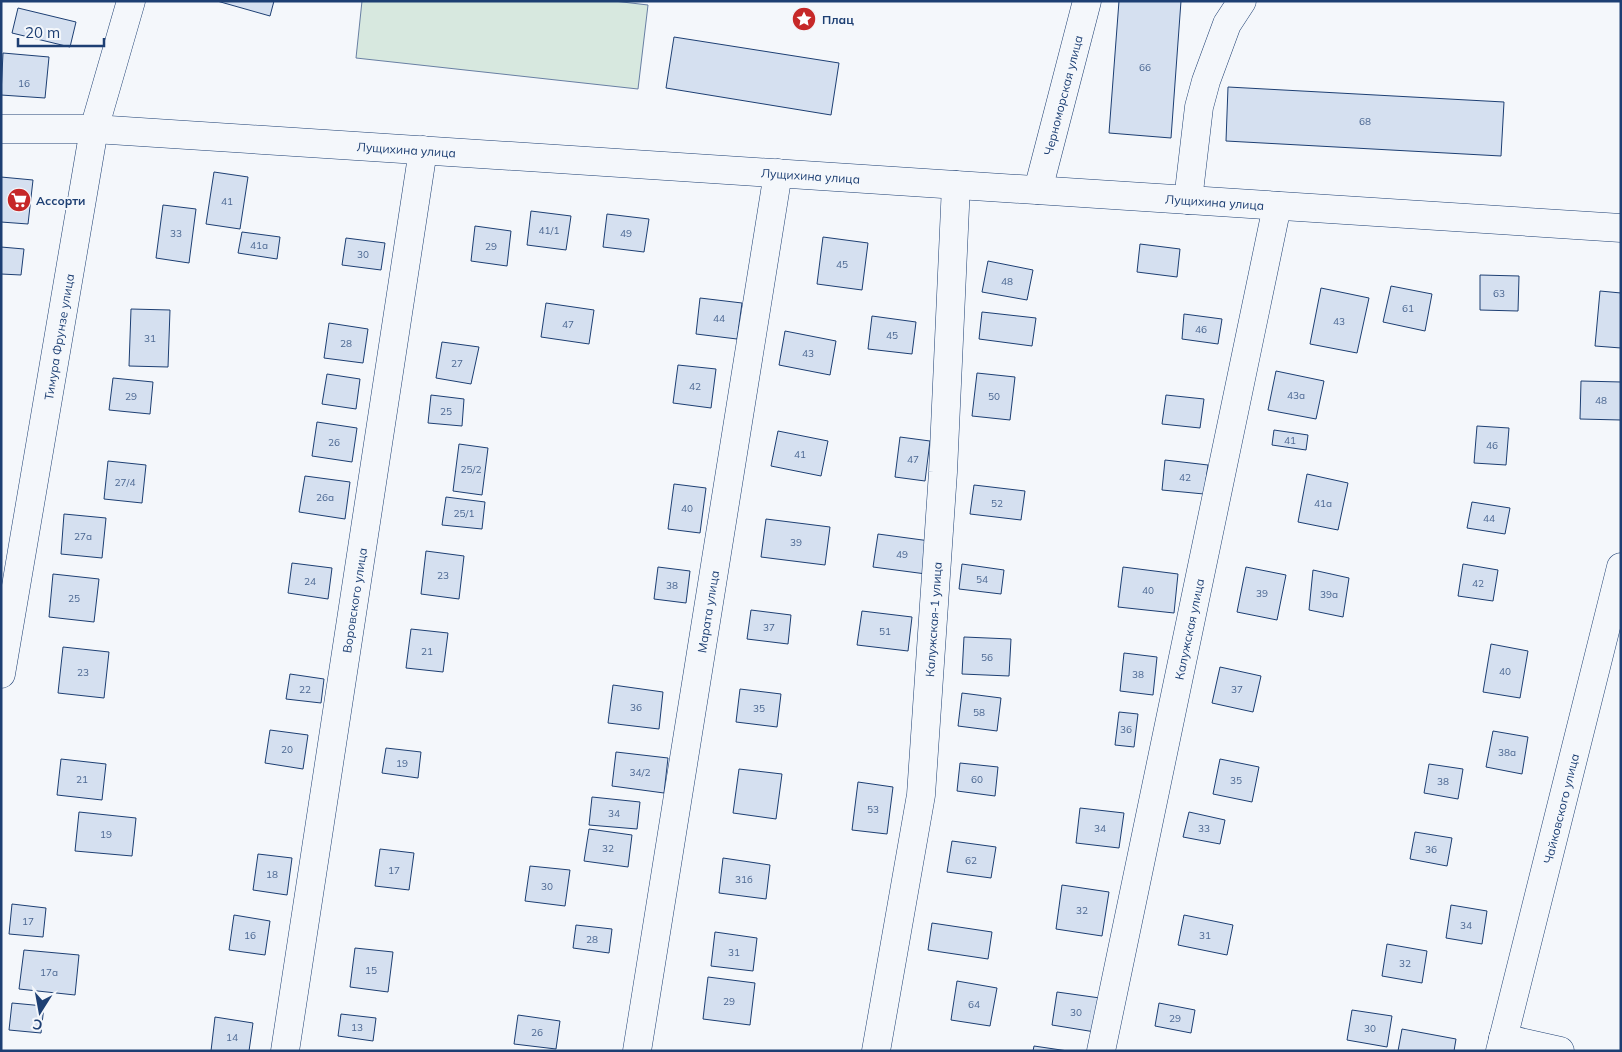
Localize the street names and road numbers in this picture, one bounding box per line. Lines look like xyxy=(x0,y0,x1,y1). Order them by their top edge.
street label: Черноморская улица xyxy=(1040,34,1085,157)
street label: Лущихина улица xyxy=(356,139,456,160)
street label: Лущихина улица xyxy=(760,165,861,186)
street label: Лущихина улица xyxy=(1165,191,1265,212)
street label: Тимура Фрунзе улица xyxy=(40,272,77,401)
street label: Воровского улица xyxy=(339,547,369,654)
street label: Калужская-1 улица xyxy=(922,561,944,677)
street label: Марата улица xyxy=(694,569,722,654)
street label: Калужская улица xyxy=(1171,577,1207,681)
street label: Чайковского улица xyxy=(1540,752,1582,865)

